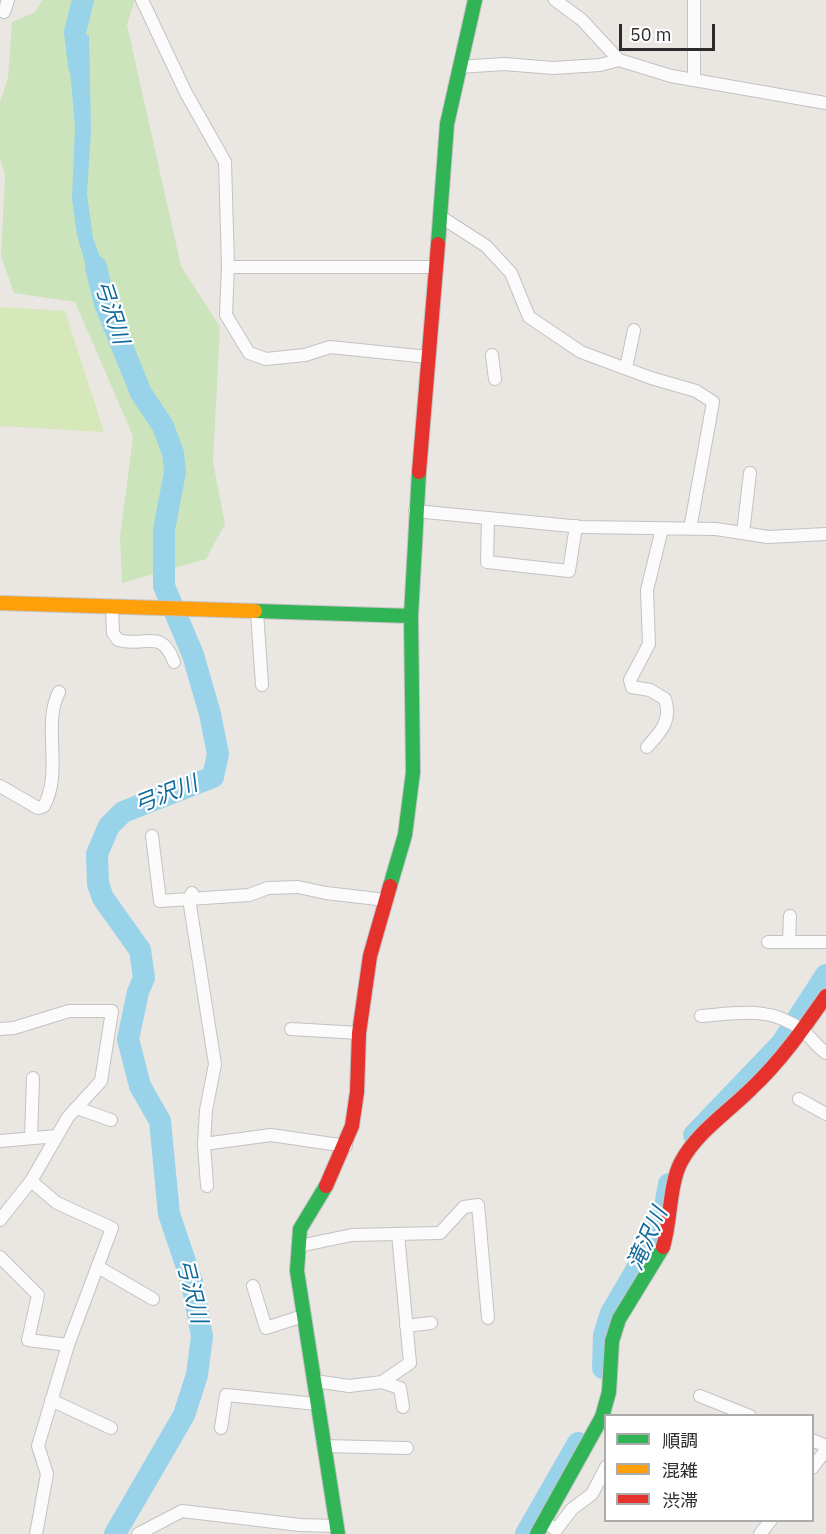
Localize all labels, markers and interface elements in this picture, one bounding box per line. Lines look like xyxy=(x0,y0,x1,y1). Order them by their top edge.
scale bar xyxy=(622,12,718,50)
text: 50 m xyxy=(630,23,672,46)
water label: 弓沢川 xyxy=(88,277,134,347)
water label: 弓沢川 xyxy=(130,771,202,819)
water label: 滝沢川 xyxy=(623,1203,673,1275)
water label: 弓沢川 xyxy=(170,1256,212,1326)
legend xyxy=(604,1414,814,1522)
text: 順調 xyxy=(662,1429,698,1452)
text: 混雑 xyxy=(662,1459,698,1482)
text: 渋滞 xyxy=(662,1489,698,1512)

